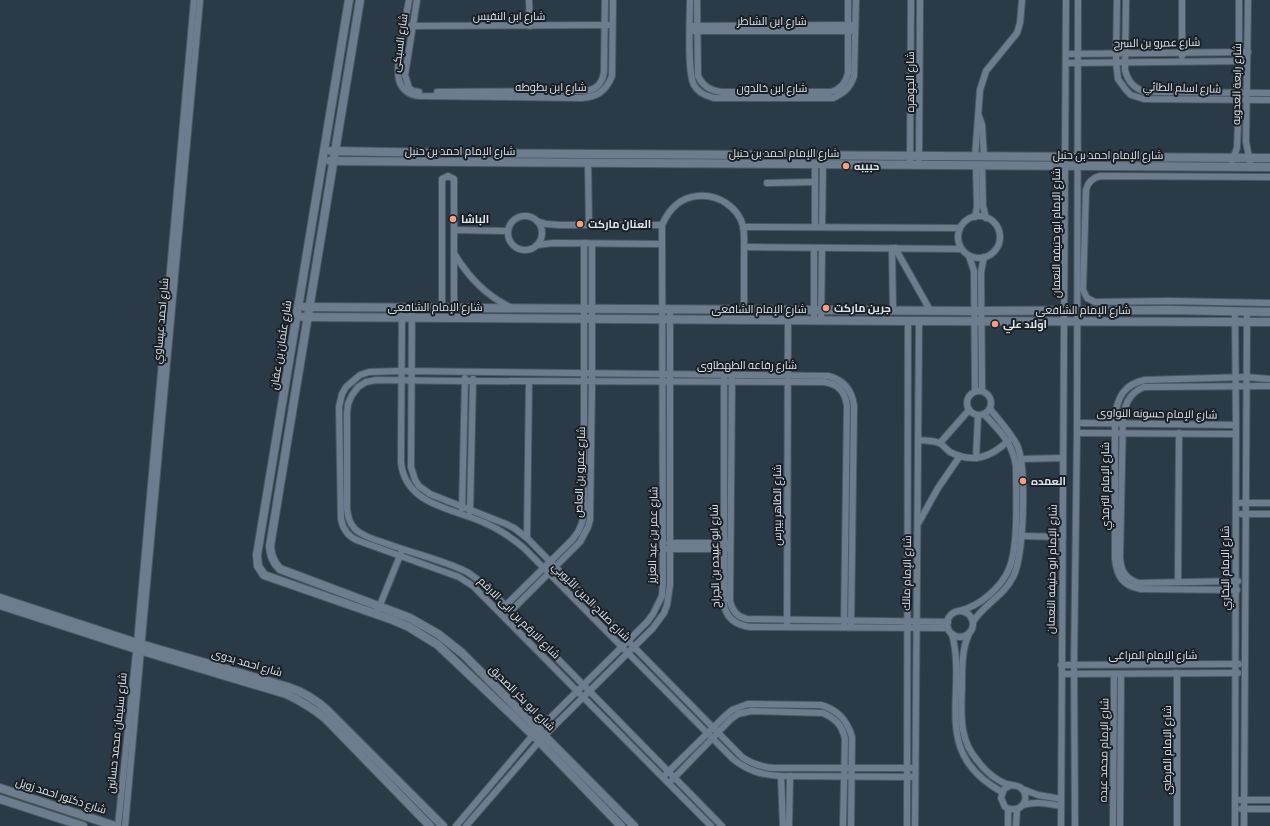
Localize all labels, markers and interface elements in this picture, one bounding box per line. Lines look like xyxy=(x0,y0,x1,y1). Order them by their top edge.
street label: شارع ابن النفيس xyxy=(473,9,545,24)
street label: شارع السبكى xyxy=(388,13,412,73)
street label: شارع ابن الشاطر xyxy=(736,14,807,29)
street label: شارع عمرو بن السرح xyxy=(1114,35,1200,51)
street label: شارع رابعة العدويه xyxy=(1229,43,1245,125)
street label: شارع الجوهره xyxy=(903,52,918,112)
street label: شارع اسلم الطائي xyxy=(1142,79,1222,98)
street label: شارع ابن بطوطه xyxy=(515,80,587,95)
street label: شارع ابن خالدون xyxy=(737,81,807,96)
street label: شارع الإمام احمد بن حنبل xyxy=(405,144,515,159)
street label: شارع الإمام احمد بن حنبل xyxy=(729,146,839,161)
street label: شارع الإمام احمد بن حنبل xyxy=(1053,148,1163,163)
place label: حبيبه xyxy=(854,159,879,174)
marker: حبيبه xyxy=(841,161,851,171)
street label: شارع الإمام ابو حنيفه النعمان xyxy=(1049,168,1064,298)
place label: الباشا xyxy=(461,212,489,227)
marker: الباشا xyxy=(448,214,458,224)
place label: العنان ماركت xyxy=(588,217,651,232)
marker: العنان ماركت xyxy=(575,219,585,229)
street label: شارع احمد عيساوي xyxy=(150,277,173,365)
street label: شارع عثمان بن عفان xyxy=(267,299,295,391)
street label: شارع الإمام الشافعى xyxy=(387,300,483,315)
place label: جرين ماركت xyxy=(834,301,891,316)
street label: شارع الإمام الشافعى xyxy=(711,302,807,317)
marker: جرين ماركت xyxy=(821,303,831,313)
street label: شارع الإمام الشافعى xyxy=(1035,303,1131,318)
place label: اولاد علي xyxy=(1003,317,1047,334)
marker: اولاد علي xyxy=(990,319,1000,329)
street label: شارع رفاعه الطهطاوى xyxy=(697,358,797,373)
street label: شارع الإمام حسونه النواوى xyxy=(1097,405,1217,423)
street label: شارع عمرو بن العاص xyxy=(571,426,589,518)
street label: شارع الإمام الترمذي xyxy=(1098,442,1114,530)
street label: شارع الظاهر بيبرس xyxy=(770,464,785,546)
place label: العمده xyxy=(1031,474,1066,489)
marker: العمده xyxy=(1018,476,1028,486)
street label: شارع عمر بن عبد العزيز xyxy=(645,486,661,585)
street label: شارع ابو عبيده بن الجراح xyxy=(707,504,723,608)
street label: شارع الإمام ابو حنيفه النعمان xyxy=(1043,504,1061,634)
street label: شارع الإمام البخاري xyxy=(1218,526,1234,610)
street label: شارع الإمام مالك xyxy=(899,535,915,611)
street label: شارع صلاح الدين الأيوبي xyxy=(548,560,633,645)
street label: شارع الارقم بن ابى الارقم xyxy=(475,574,563,662)
street label: شارع احمد بدوى xyxy=(210,646,284,680)
street label: شارع الإمام المراغى xyxy=(1109,648,1197,663)
street label: شارع ابو بكر الصديق xyxy=(486,662,558,734)
street label: شارع سليمان محمد حسانين xyxy=(103,672,131,794)
street label: شارع الإمام محمد عبده xyxy=(1096,698,1112,802)
street label: شارع الإمام القرطبى xyxy=(1160,705,1175,795)
street label: شارع دكتور احمد زويل xyxy=(14,774,108,818)

